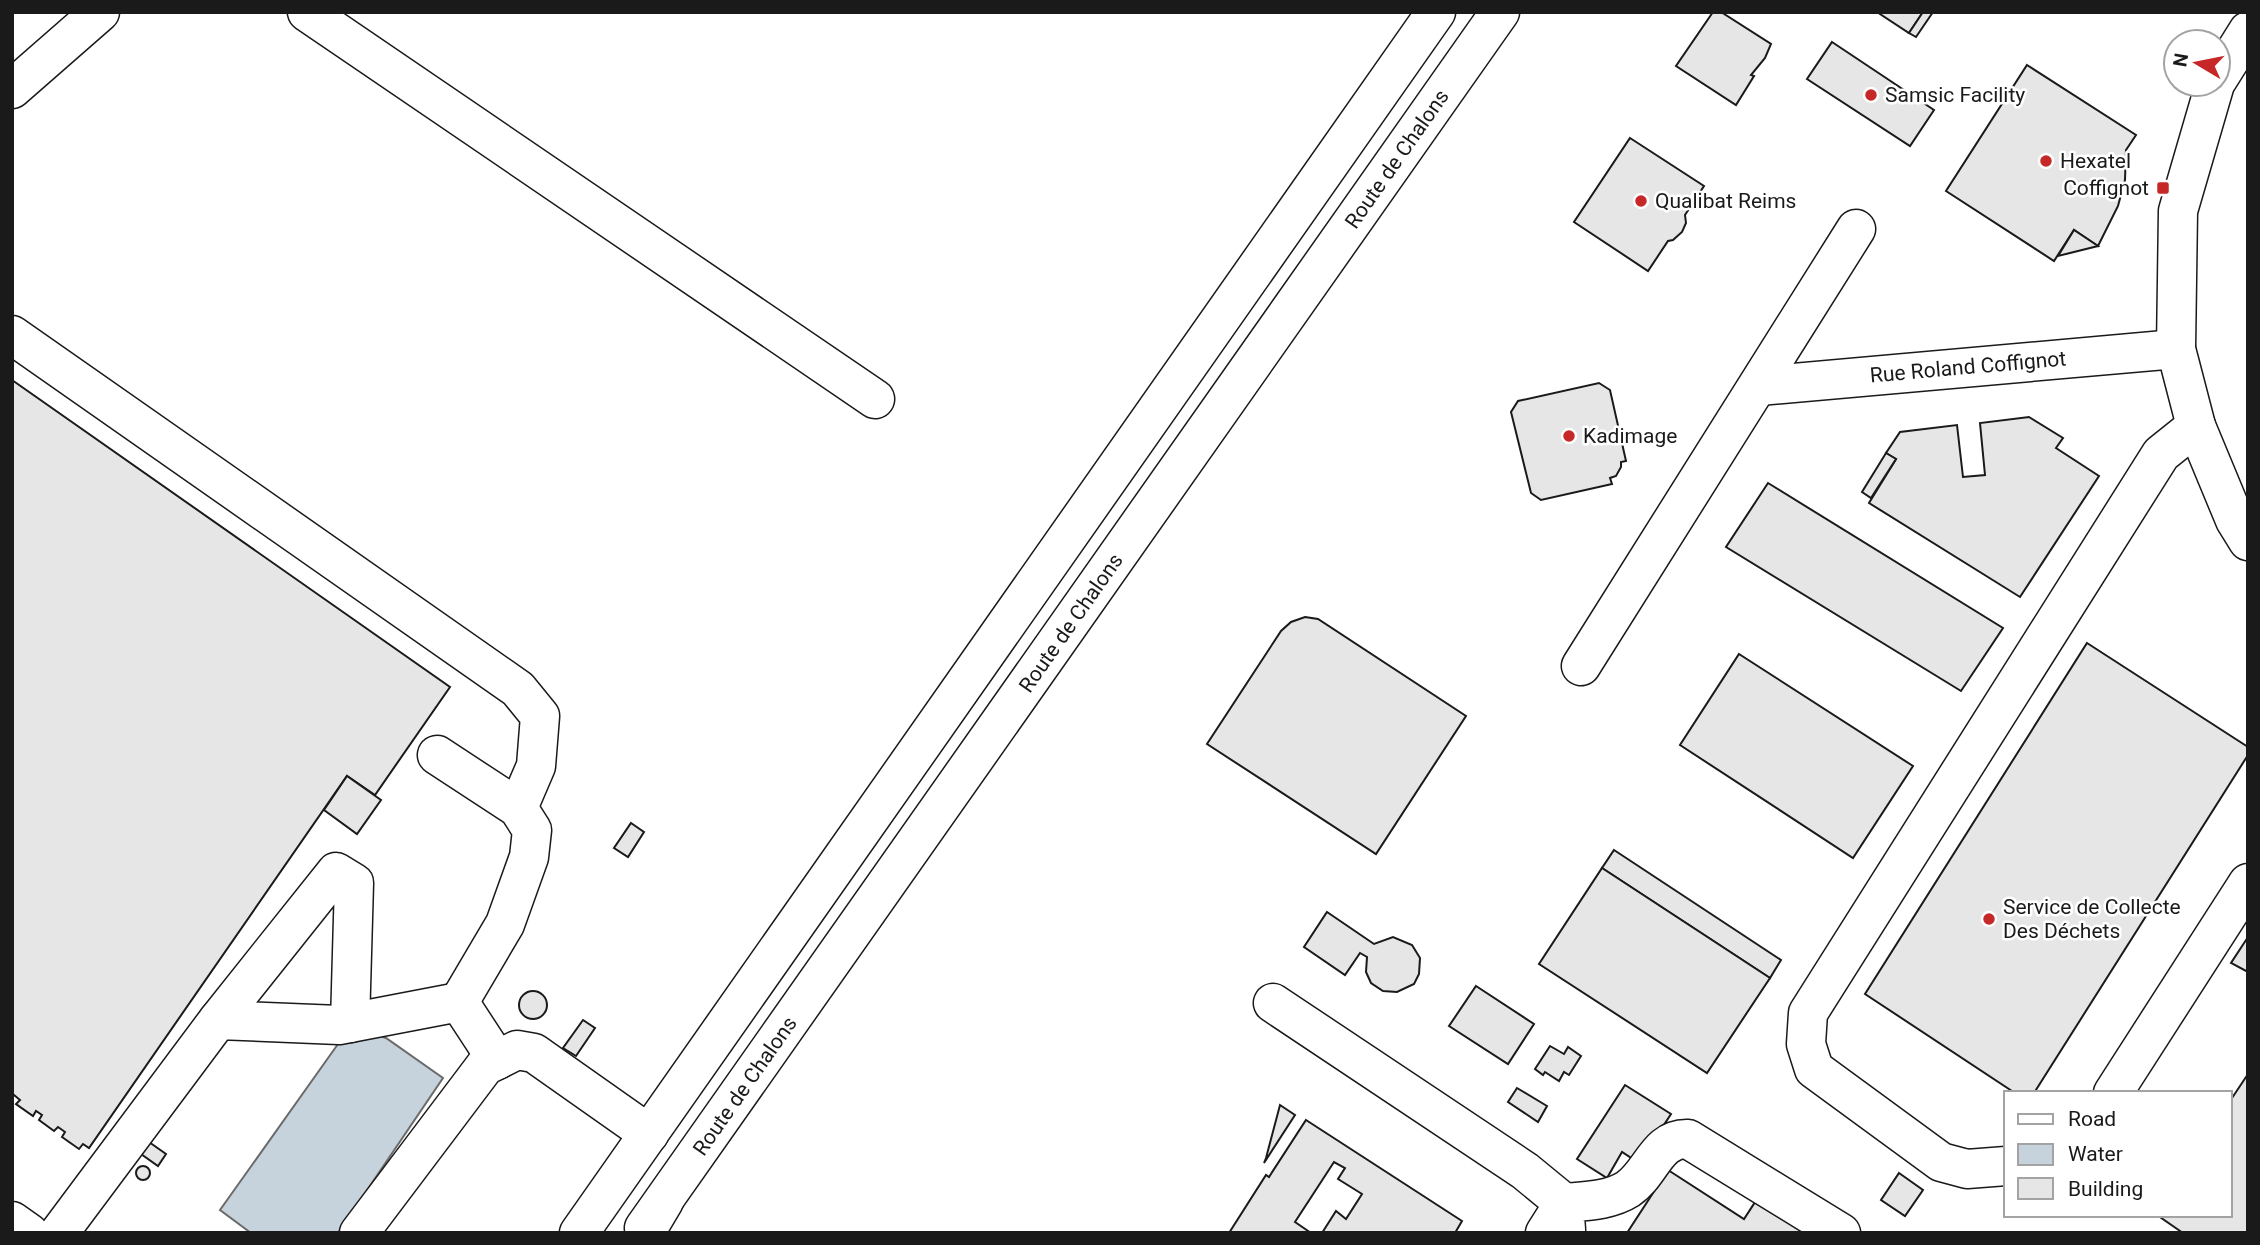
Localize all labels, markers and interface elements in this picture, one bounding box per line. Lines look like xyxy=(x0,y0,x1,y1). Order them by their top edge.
north arrow xyxy=(2162,28,2232,98)
text: N xyxy=(2168,52,2193,69)
place label: Samsic Facility xyxy=(1885,83,2025,107)
street label: Route de Chalons xyxy=(1340,85,1454,233)
marker: Samsic Facility xyxy=(1863,87,1879,103)
place label: Hexatel xyxy=(2060,149,2131,173)
marker: Hexatel xyxy=(2038,153,2054,169)
place label: Coffignot xyxy=(2063,176,2149,200)
marker: Coffignot xyxy=(2155,180,2171,196)
place label: Qualibat Reims xyxy=(1655,189,1796,213)
marker: Qualibat Reims xyxy=(1633,193,1649,209)
street label: Rue Roland Coffignot xyxy=(1869,346,2067,388)
place label: Kadimage xyxy=(1583,424,1677,448)
marker: Kadimage xyxy=(1561,428,1577,444)
street label: Route de Chalons xyxy=(1014,549,1128,697)
place label: Service de Collecte Des Déchets xyxy=(2003,895,2181,943)
marker: Service de Collecte Des Déchets xyxy=(1981,911,1997,927)
street label: Route de Chalons xyxy=(688,1012,802,1160)
legend xyxy=(2004,1091,2232,1217)
text: Road xyxy=(2068,1107,2116,1131)
text: Water xyxy=(2068,1142,2123,1166)
text: Building xyxy=(2068,1177,2143,1201)

